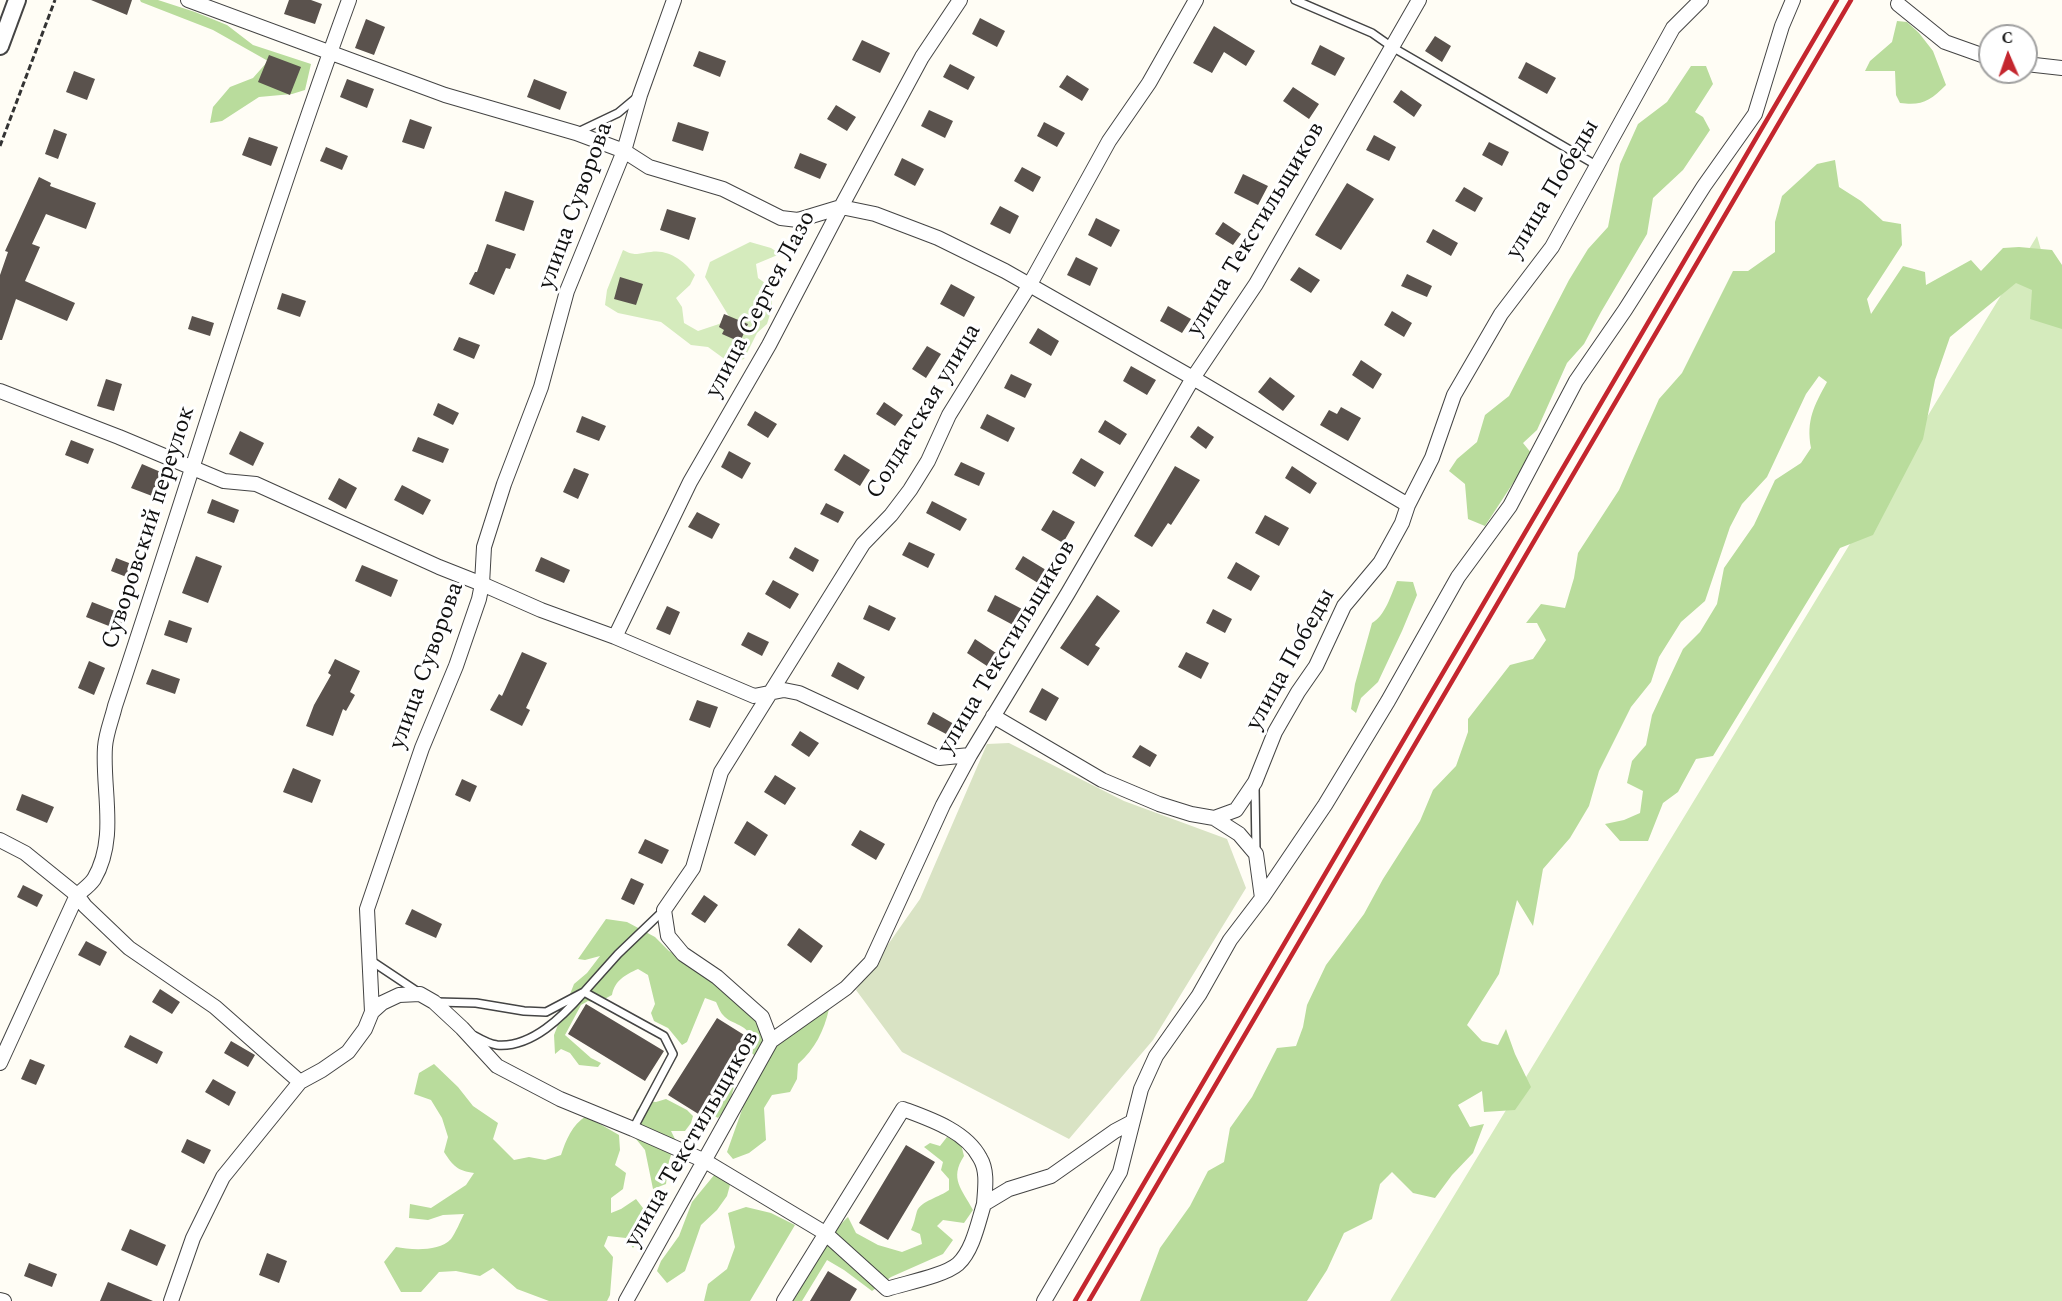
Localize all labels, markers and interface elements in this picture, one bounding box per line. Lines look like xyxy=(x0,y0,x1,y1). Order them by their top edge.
north arrow xyxy=(1978,24,2038,84)
text: С xyxy=(2001,26,2014,50)
street label: улица Победы xyxy=(1501,115,1607,265)
street label: улица Текстильщиков xyxy=(1182,118,1332,342)
street label: улица Суворова xyxy=(533,119,621,293)
street label: улица Сергея Лазо xyxy=(701,207,823,403)
street label: Солдатская улица xyxy=(861,319,989,505)
street label: Суворовский переулок xyxy=(97,403,203,653)
street label: улица Текстильщиков xyxy=(933,536,1083,760)
street label: улица Суворова xyxy=(384,579,472,753)
street label: улица Победы xyxy=(1241,584,1343,736)
street label: улица Текстильщиков xyxy=(619,1027,767,1253)

